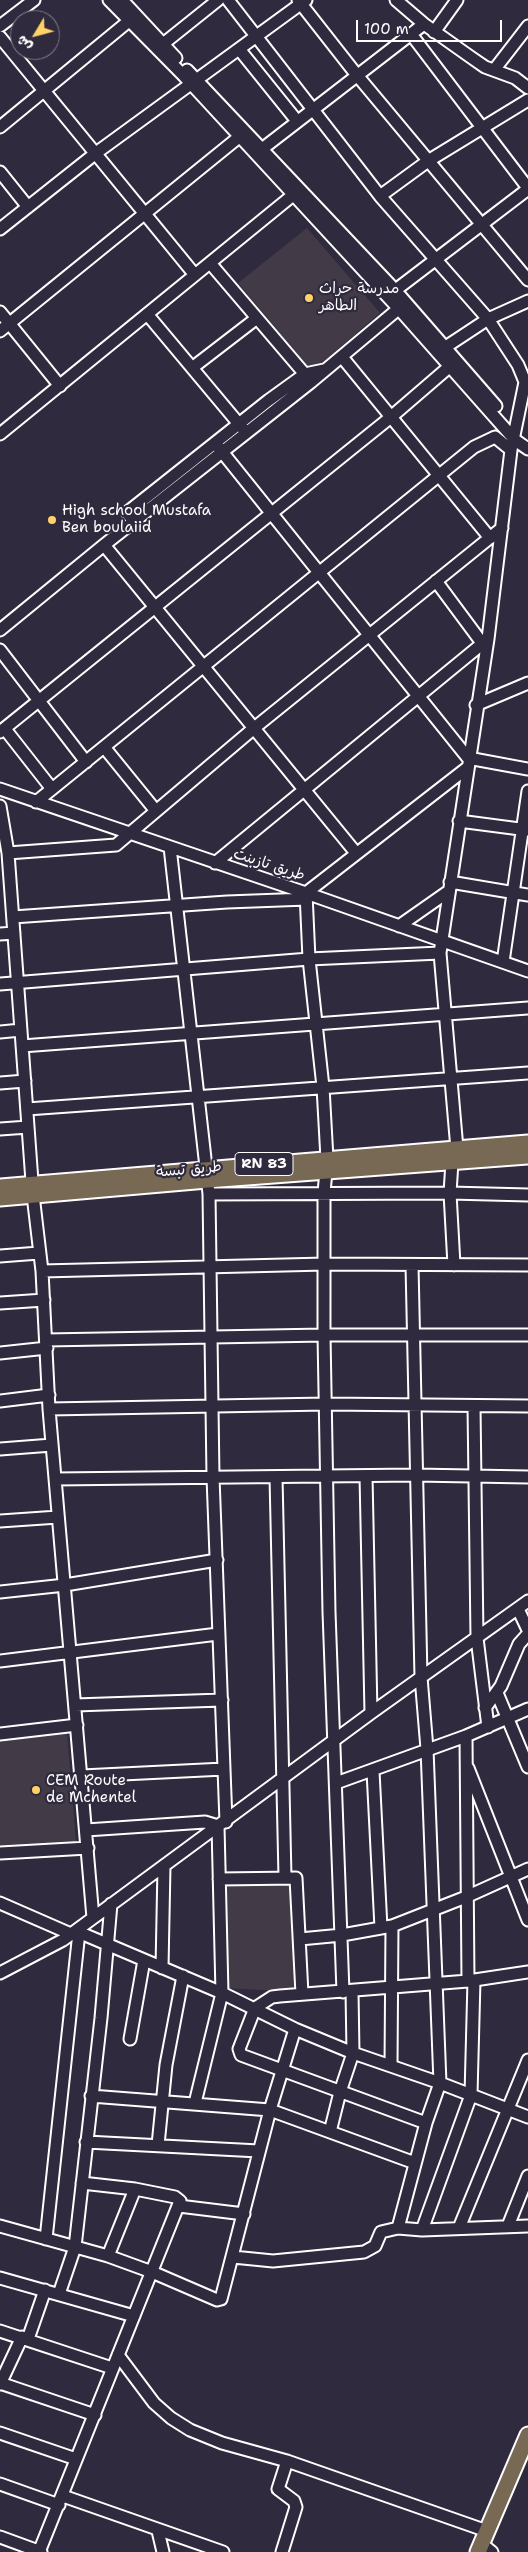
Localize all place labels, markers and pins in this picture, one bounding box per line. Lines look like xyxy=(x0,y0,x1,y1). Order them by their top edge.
place label: مدرسة حراث الطاهر xyxy=(319,280,399,315)
marker: مدرسة حراث الطاهر xyxy=(303,292,315,304)
place label: High school Mustafa Ben boulaiid xyxy=(62,502,211,537)
marker: High school Mustafa Ben boulaiid xyxy=(46,514,58,526)
place label: CEM Route de Mchentel xyxy=(46,1772,136,1807)
marker: CEM Route de Mchentel xyxy=(30,1784,42,1796)

